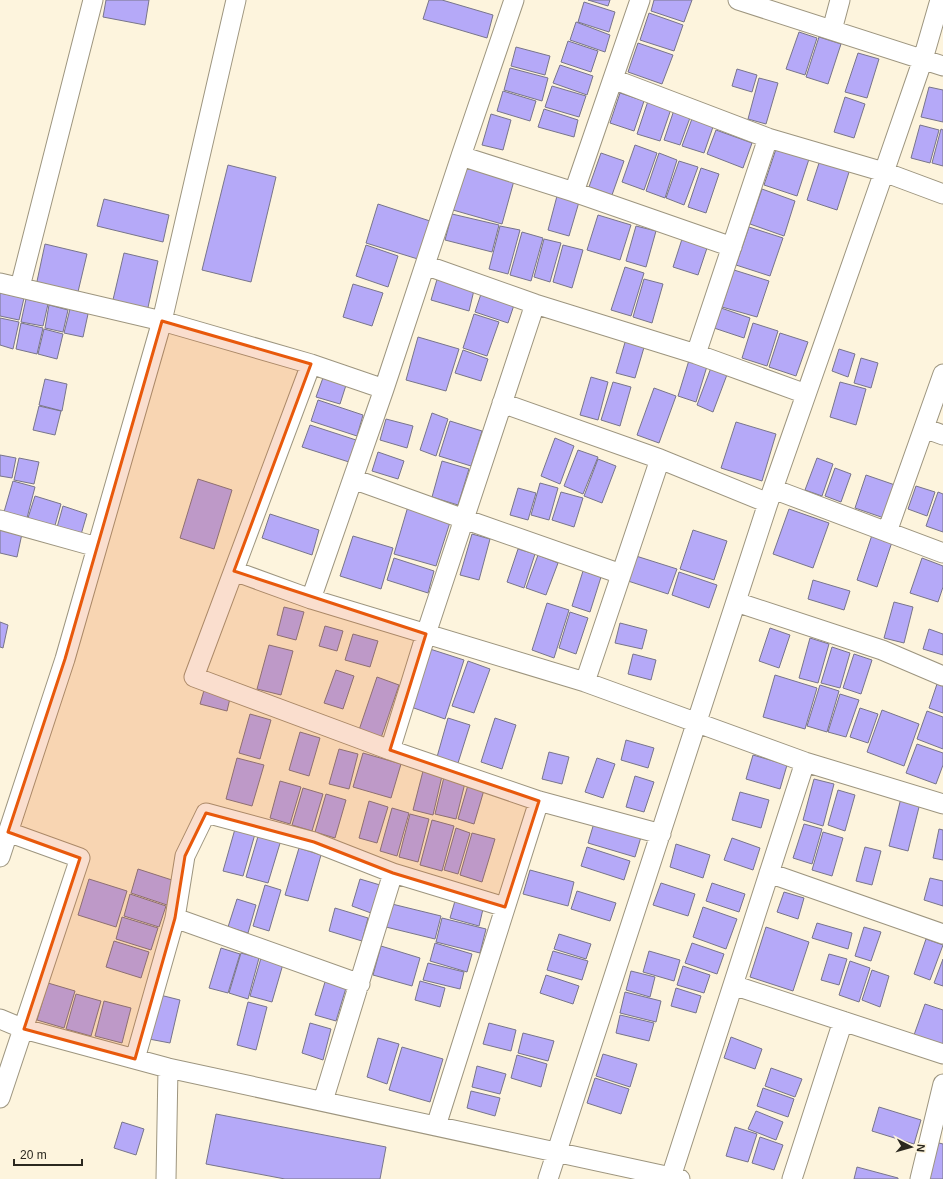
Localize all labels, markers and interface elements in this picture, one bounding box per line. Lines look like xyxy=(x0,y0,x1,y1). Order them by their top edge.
north arrow xyxy=(891,1127,931,1167)
scale bar xyxy=(14,1141,82,1167)
text: N xyxy=(915,1143,927,1153)
text: 20 m xyxy=(20,1148,47,1162)

